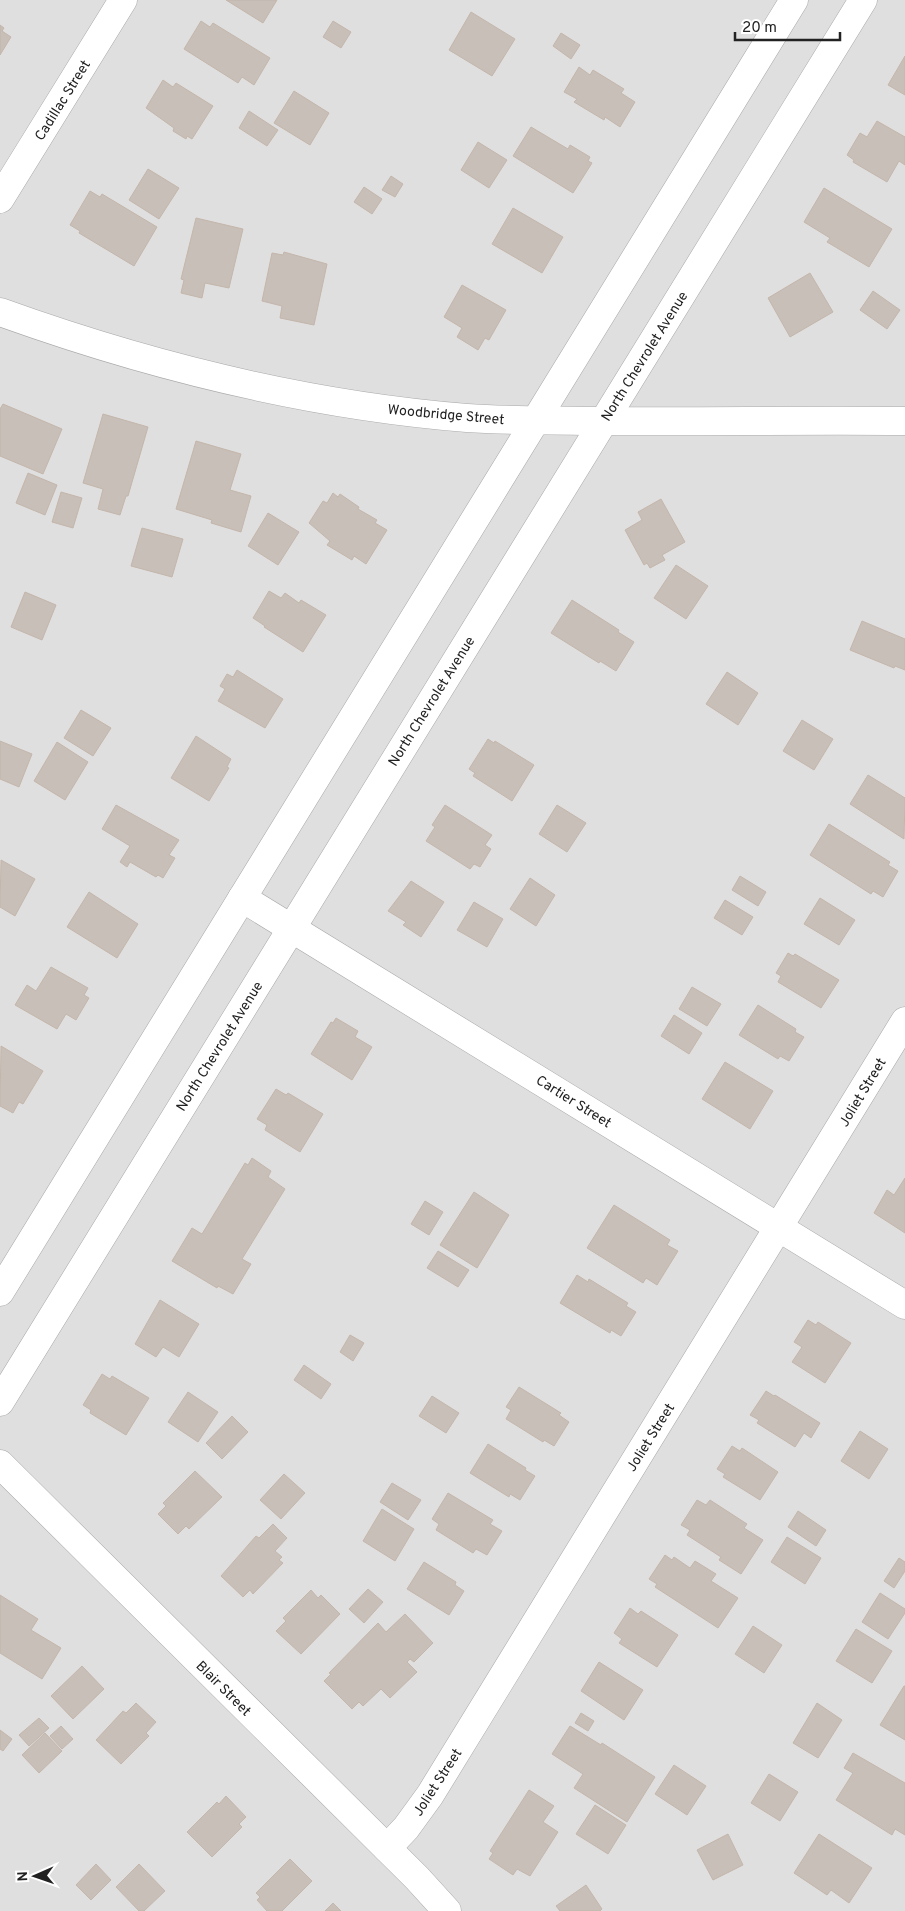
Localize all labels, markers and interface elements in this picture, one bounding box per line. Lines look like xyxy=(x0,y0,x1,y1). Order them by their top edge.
scale bar xyxy=(735,10,840,42)
text: 20 m xyxy=(742,19,777,38)
street label: Cadillac Street xyxy=(32,57,95,144)
street label: North Chevrolet Avenue xyxy=(598,289,692,425)
street label: Woodbridge Street xyxy=(387,402,505,429)
street label: North Chevrolet Avenue xyxy=(385,634,479,770)
street label: North Chevrolet Avenue xyxy=(173,979,267,1115)
street label: Joliet Street xyxy=(836,1055,890,1130)
street label: Cartier Street xyxy=(532,1072,614,1132)
street label: Joliet Street xyxy=(624,1401,679,1475)
street label: Blair Street xyxy=(192,1658,254,1720)
street label: Joliet Street xyxy=(410,1746,466,1820)
north arrow xyxy=(10,1851,60,1901)
text: N xyxy=(15,1871,32,1882)

